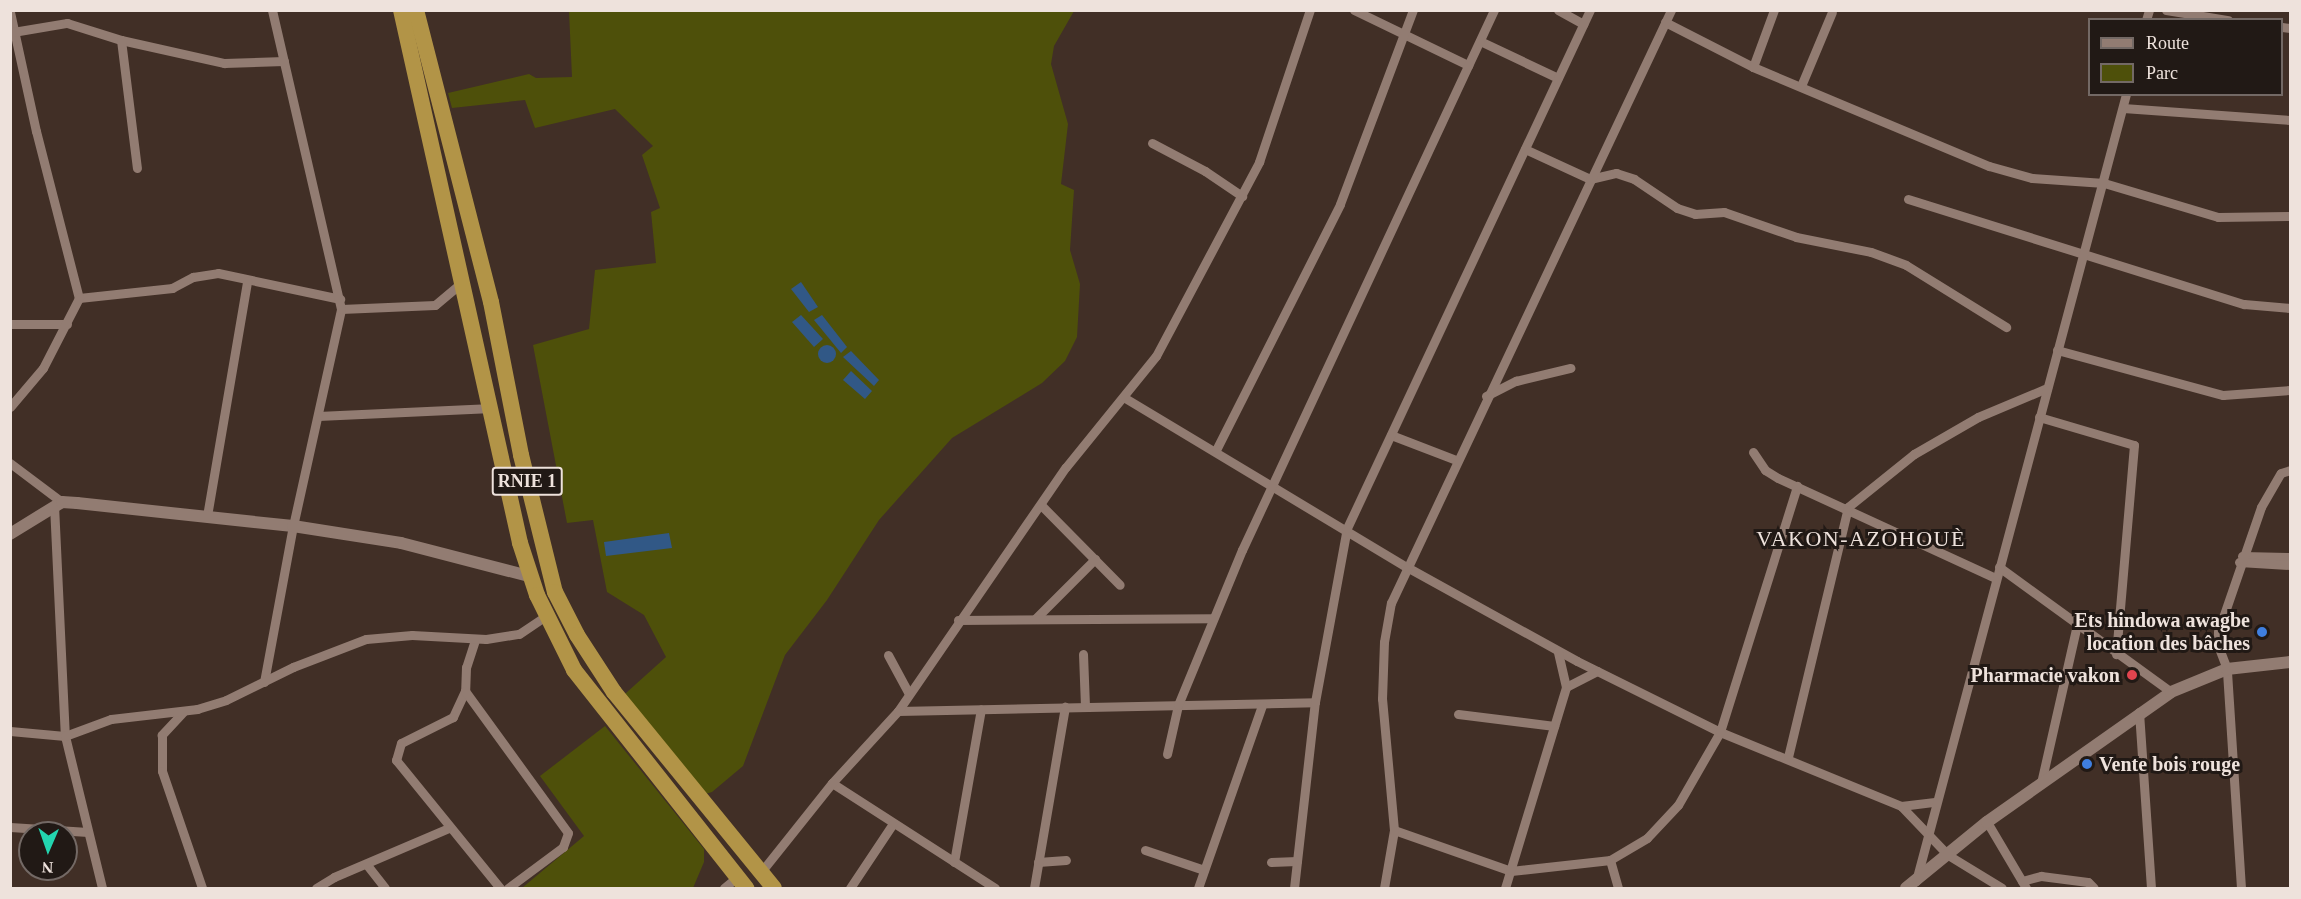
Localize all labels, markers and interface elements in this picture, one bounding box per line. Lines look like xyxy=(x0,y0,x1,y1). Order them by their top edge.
legend xyxy=(2088,18,2283,96)
text: Route xyxy=(2146,33,2189,53)
text: Parc xyxy=(2146,63,2178,83)
road number: RNIE 1 xyxy=(491,466,563,496)
district label: VAKON-AZOHOUÈ xyxy=(1756,526,1966,552)
place label: Ets hindowa awagbe location des bâches xyxy=(2074,608,2250,655)
marker: Ets hindowa awagbe location des bâches xyxy=(2255,625,2269,639)
place label: Pharmacie vakon xyxy=(1971,663,2120,687)
marker: Pharmacie vakon xyxy=(2125,668,2139,682)
place label: Vente bois rouge xyxy=(2099,752,2240,776)
marker: Vente bois rouge xyxy=(2080,757,2094,771)
north arrow xyxy=(18,821,78,881)
text: N xyxy=(41,859,53,876)

